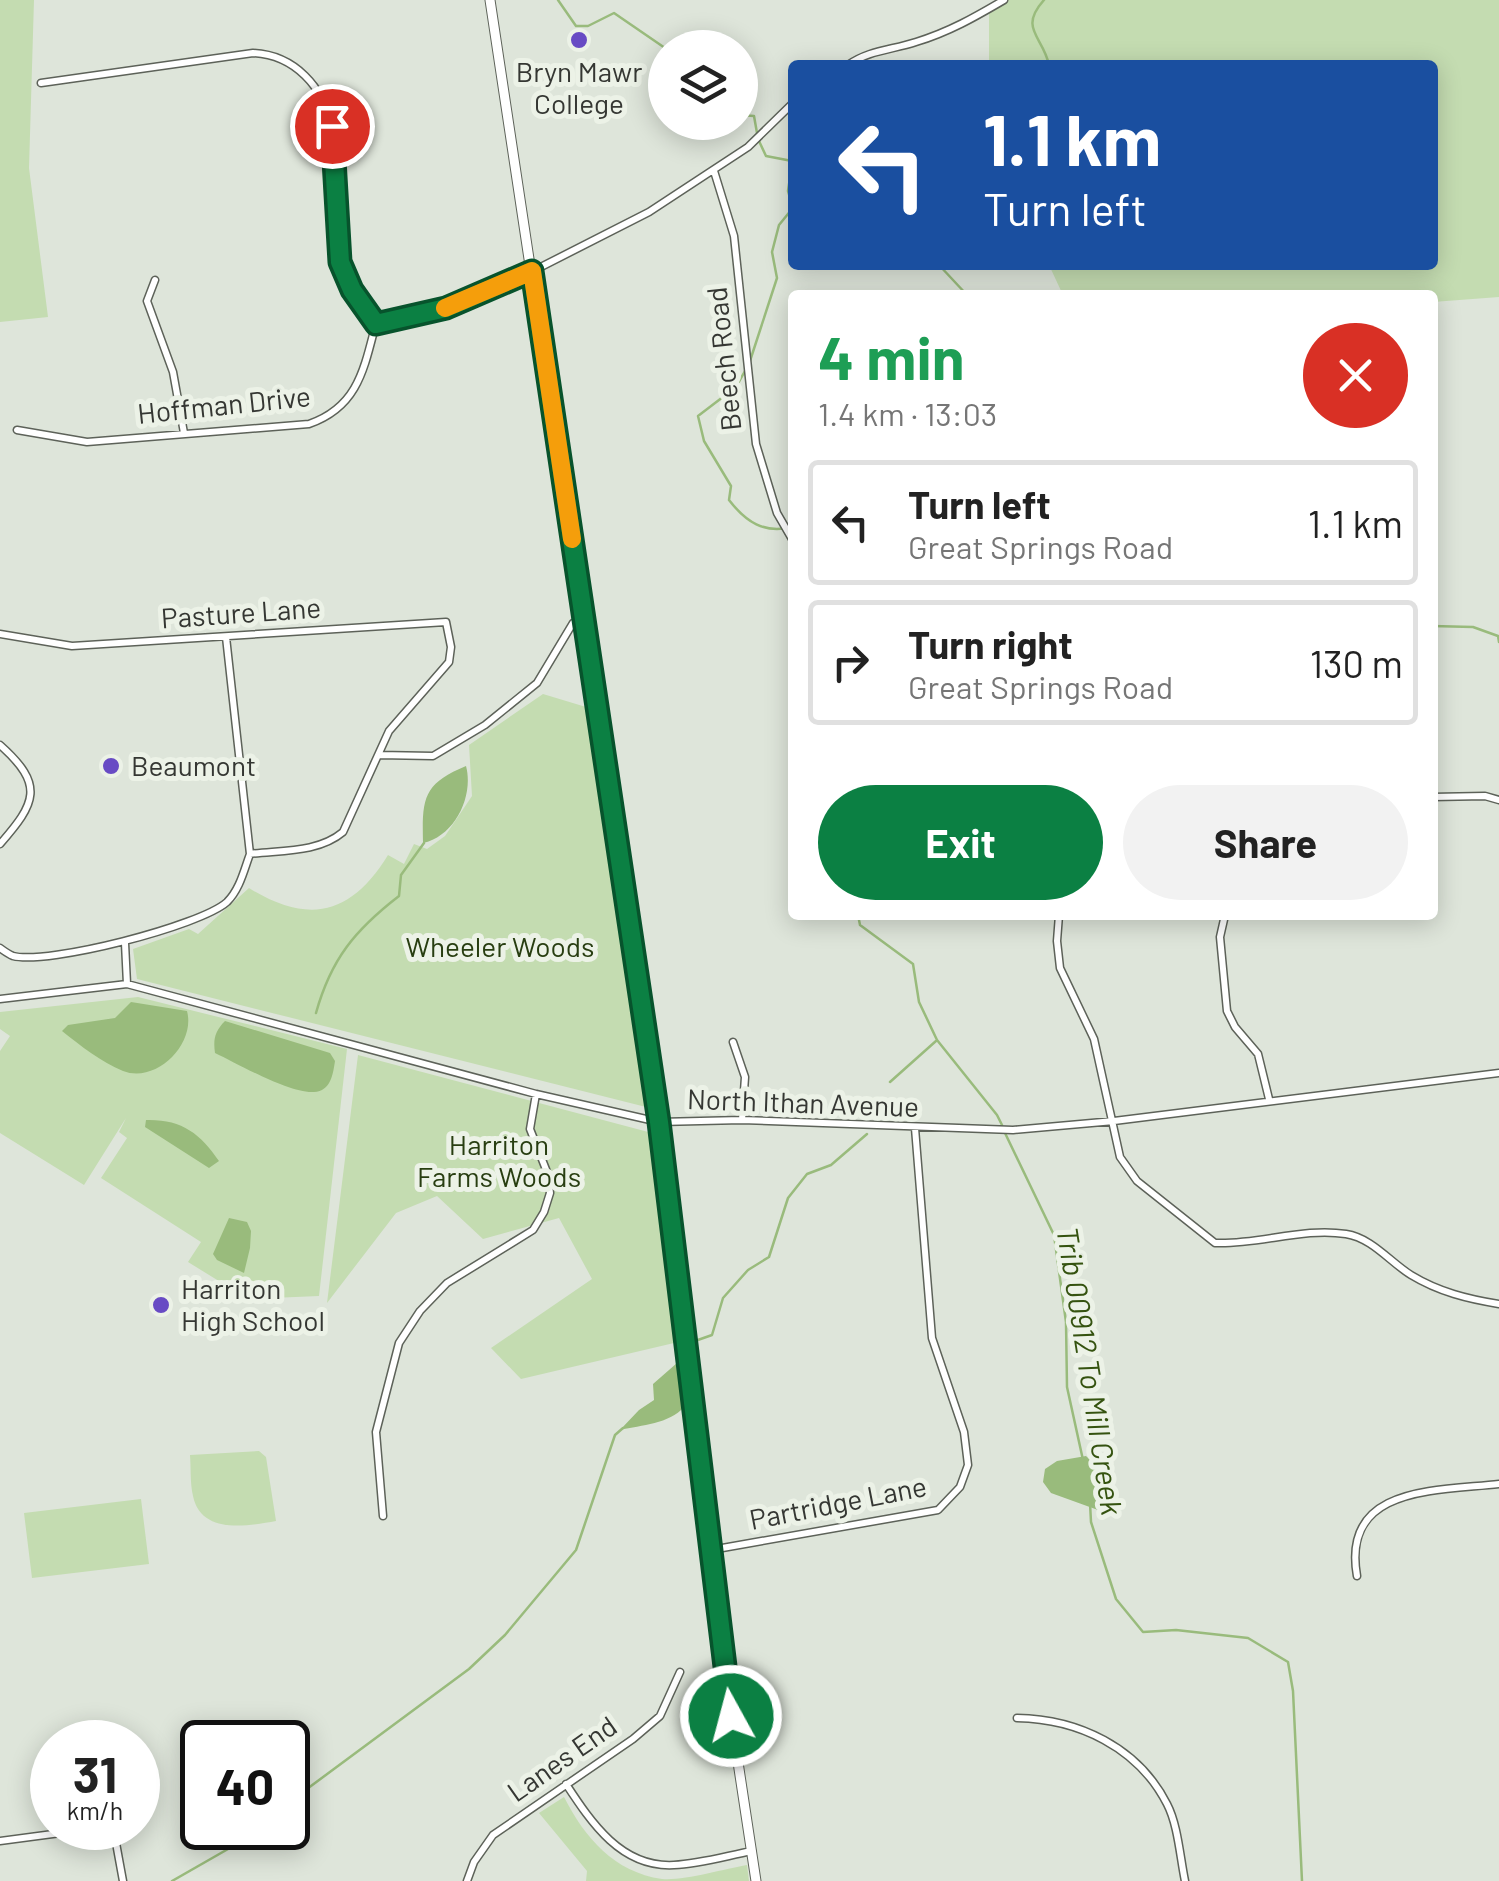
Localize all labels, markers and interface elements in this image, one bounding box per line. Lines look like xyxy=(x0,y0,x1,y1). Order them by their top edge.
marker: Bryn Mawr College xyxy=(568,29,590,51)
map controls xyxy=(648,30,758,140)
button: layers xyxy=(648,30,758,140)
place label: Bryn Mawr College xyxy=(516,54,642,120)
pin xyxy=(290,84,375,169)
text: 1.1 km xyxy=(983,96,1161,180)
icon: arrive xyxy=(305,99,360,154)
icon: left xyxy=(818,100,948,230)
text: Turn left xyxy=(983,181,1147,235)
street label: Beech Road xyxy=(699,285,747,433)
text: 4 min xyxy=(818,320,965,392)
button: close xyxy=(1303,323,1408,428)
street label: Hoffman Drive xyxy=(136,378,312,430)
text: 1.4 km · 13:03 xyxy=(818,394,997,432)
text: Turn left xyxy=(908,481,1051,527)
icon: left xyxy=(823,495,878,550)
text: 1.1 km xyxy=(1308,500,1403,546)
text: Great Springs Road xyxy=(908,527,1173,565)
street label: Pasture Lane xyxy=(160,589,322,635)
text: Turn right xyxy=(908,621,1073,667)
icon: right xyxy=(823,635,878,690)
text: 130 m xyxy=(1310,640,1403,686)
text: Great Springs Road xyxy=(908,667,1173,705)
place label: Beaumont xyxy=(131,748,256,782)
marker: Beaumont xyxy=(100,755,122,777)
button: Exit xyxy=(818,785,1103,900)
button: Share xyxy=(1123,785,1408,900)
park label: Wheeler Woods xyxy=(406,929,594,963)
street label: North Ithan Avenue xyxy=(686,1081,920,1123)
park label: Harriton Farms Woods xyxy=(417,1127,581,1193)
water label: Trib 00912 To Mill Creek xyxy=(1050,1224,1132,1518)
place label: Harriton High School xyxy=(181,1271,325,1337)
marker: Harriton High School xyxy=(150,1294,172,1316)
street label: Partridge Lane xyxy=(746,1468,929,1536)
position arrow xyxy=(679,1664,783,1768)
street label: Lanes End xyxy=(500,1708,623,1808)
speed limit sign: 40 xyxy=(180,1720,310,1850)
text: 31 xyxy=(73,1743,117,1803)
text: km/h xyxy=(67,1795,123,1825)

